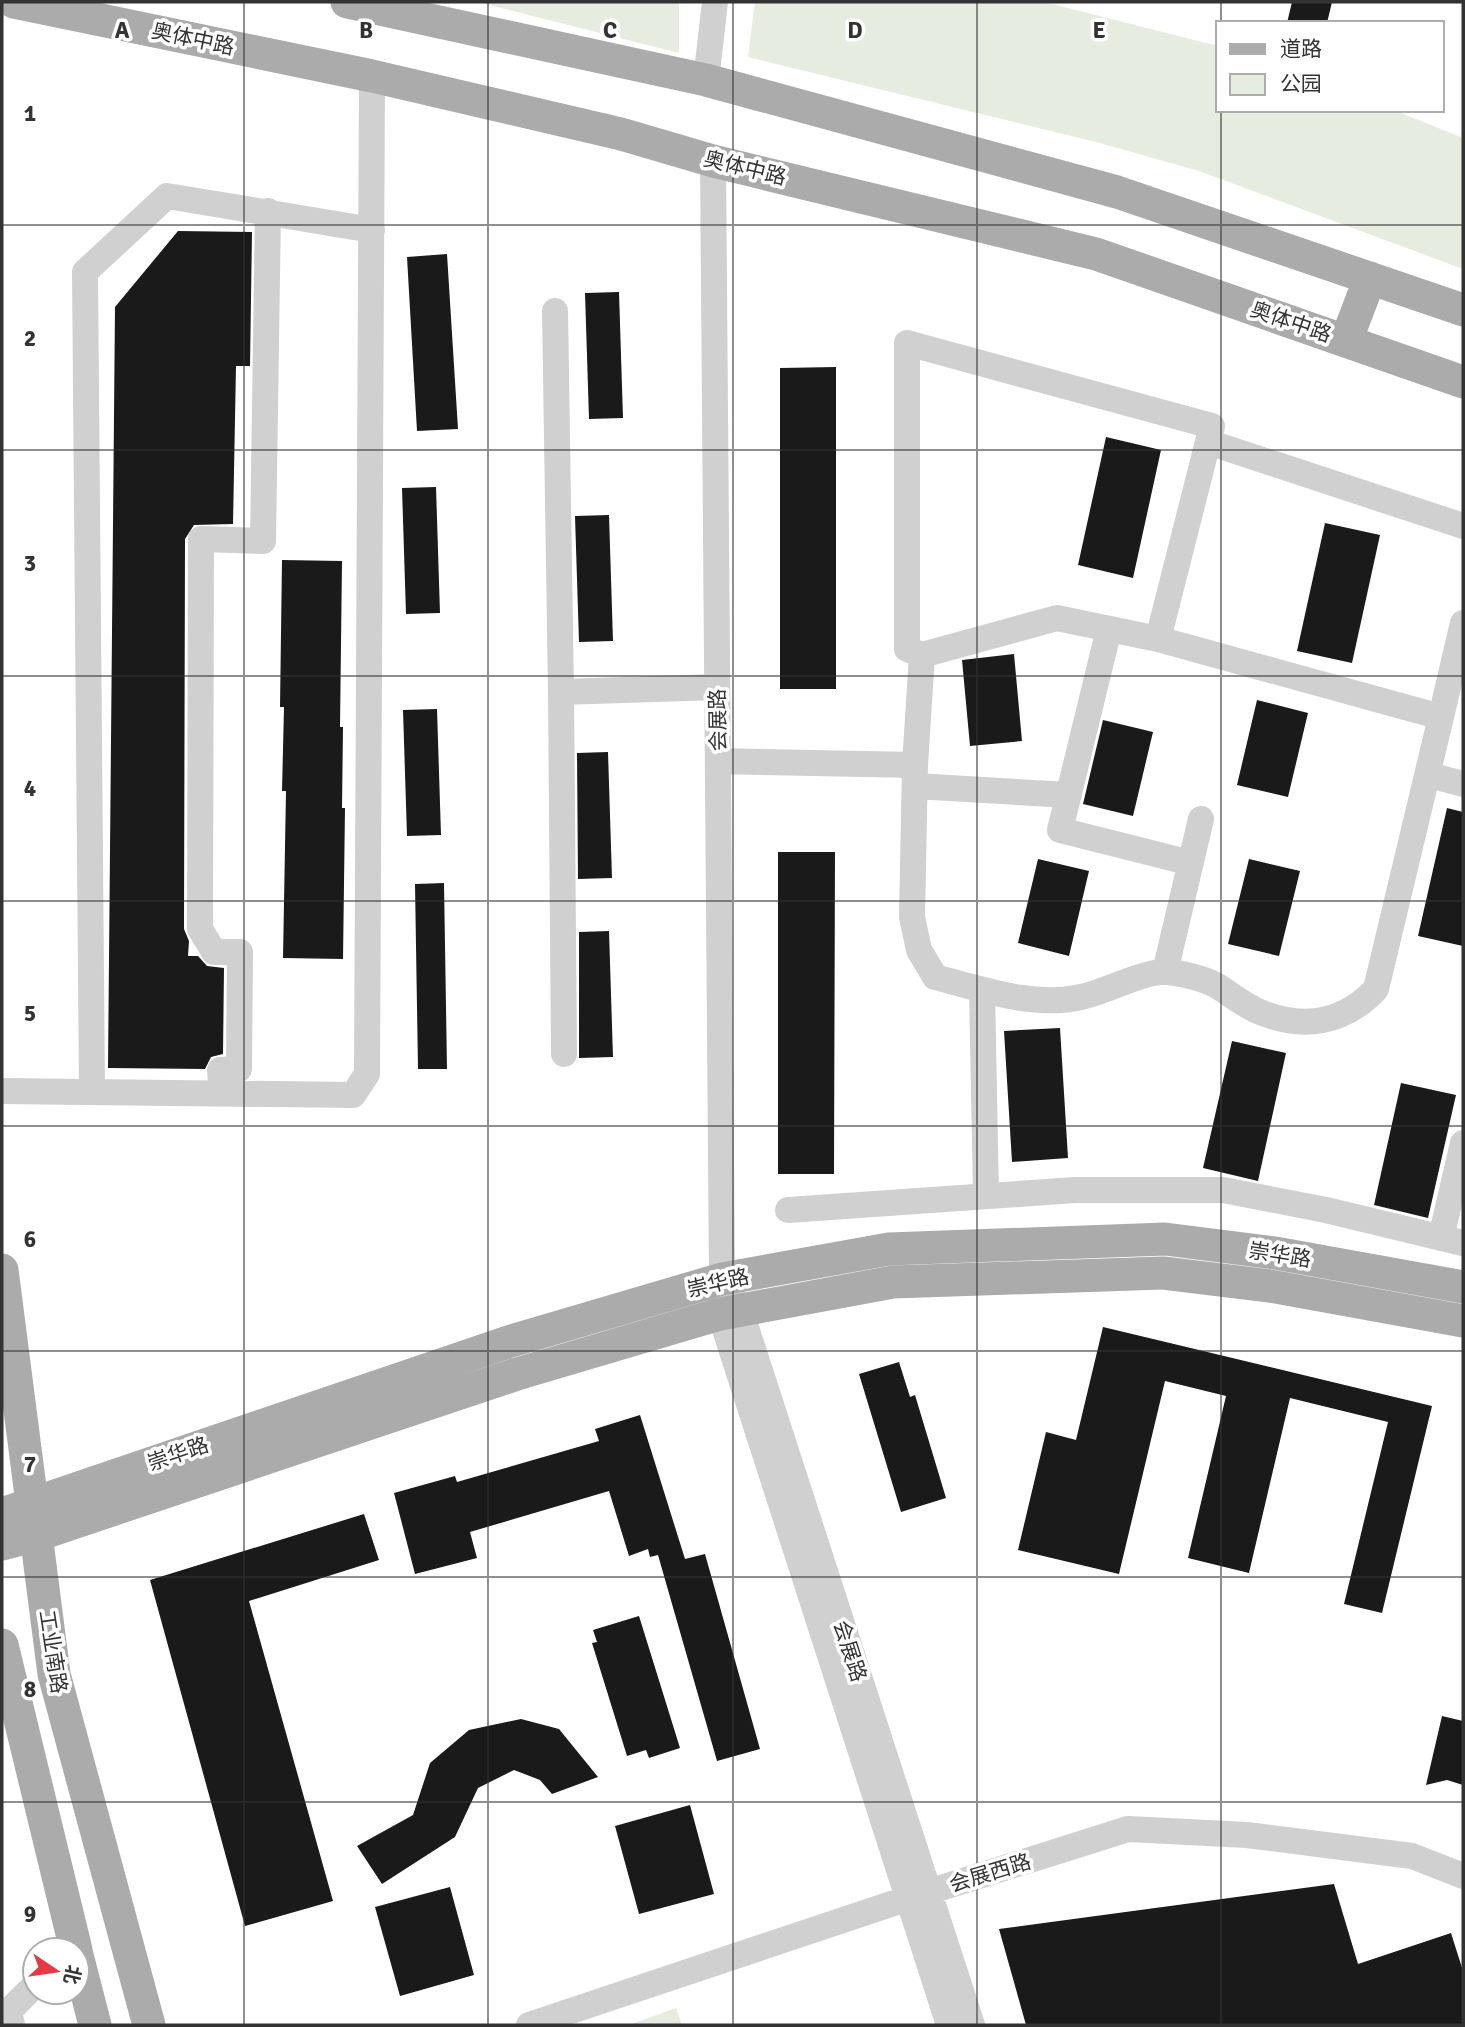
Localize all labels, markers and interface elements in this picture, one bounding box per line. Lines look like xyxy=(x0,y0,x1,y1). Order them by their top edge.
text: A xyxy=(115,16,130,45)
text: B xyxy=(359,16,373,45)
text: C xyxy=(603,16,617,45)
text: D xyxy=(847,16,863,45)
text: E xyxy=(1092,16,1106,45)
street label: 奥体中路 xyxy=(149,18,237,60)
legend xyxy=(1216,21,1444,112)
text: 道路 xyxy=(1280,36,1322,62)
text: 公园 xyxy=(1280,71,1322,97)
text: 1 xyxy=(24,99,36,128)
street label: 奥体中路 xyxy=(701,145,789,191)
street label: 奥体中路 xyxy=(1247,296,1335,348)
text: 2 xyxy=(24,324,36,353)
text: 3 xyxy=(24,549,36,578)
street label: 会展路 xyxy=(704,688,732,752)
text: 4 xyxy=(24,774,36,803)
text: 5 xyxy=(24,999,36,1028)
text: 6 xyxy=(24,1225,36,1254)
street label: 崇华路 xyxy=(1247,1237,1313,1273)
street label: 崇华路 xyxy=(684,1263,752,1303)
street label: 崇华路 xyxy=(144,1431,212,1477)
text: 7 xyxy=(24,1450,36,1479)
street label: 工业南路 xyxy=(34,1608,72,1696)
street label: 会展路 xyxy=(828,1617,872,1685)
text: 8 xyxy=(24,1675,36,1704)
street label: 会展西路 xyxy=(946,1848,1034,1898)
text: 9 xyxy=(24,1900,36,1929)
north arrow xyxy=(21,1936,91,2006)
text: 北 xyxy=(58,1963,85,1987)

